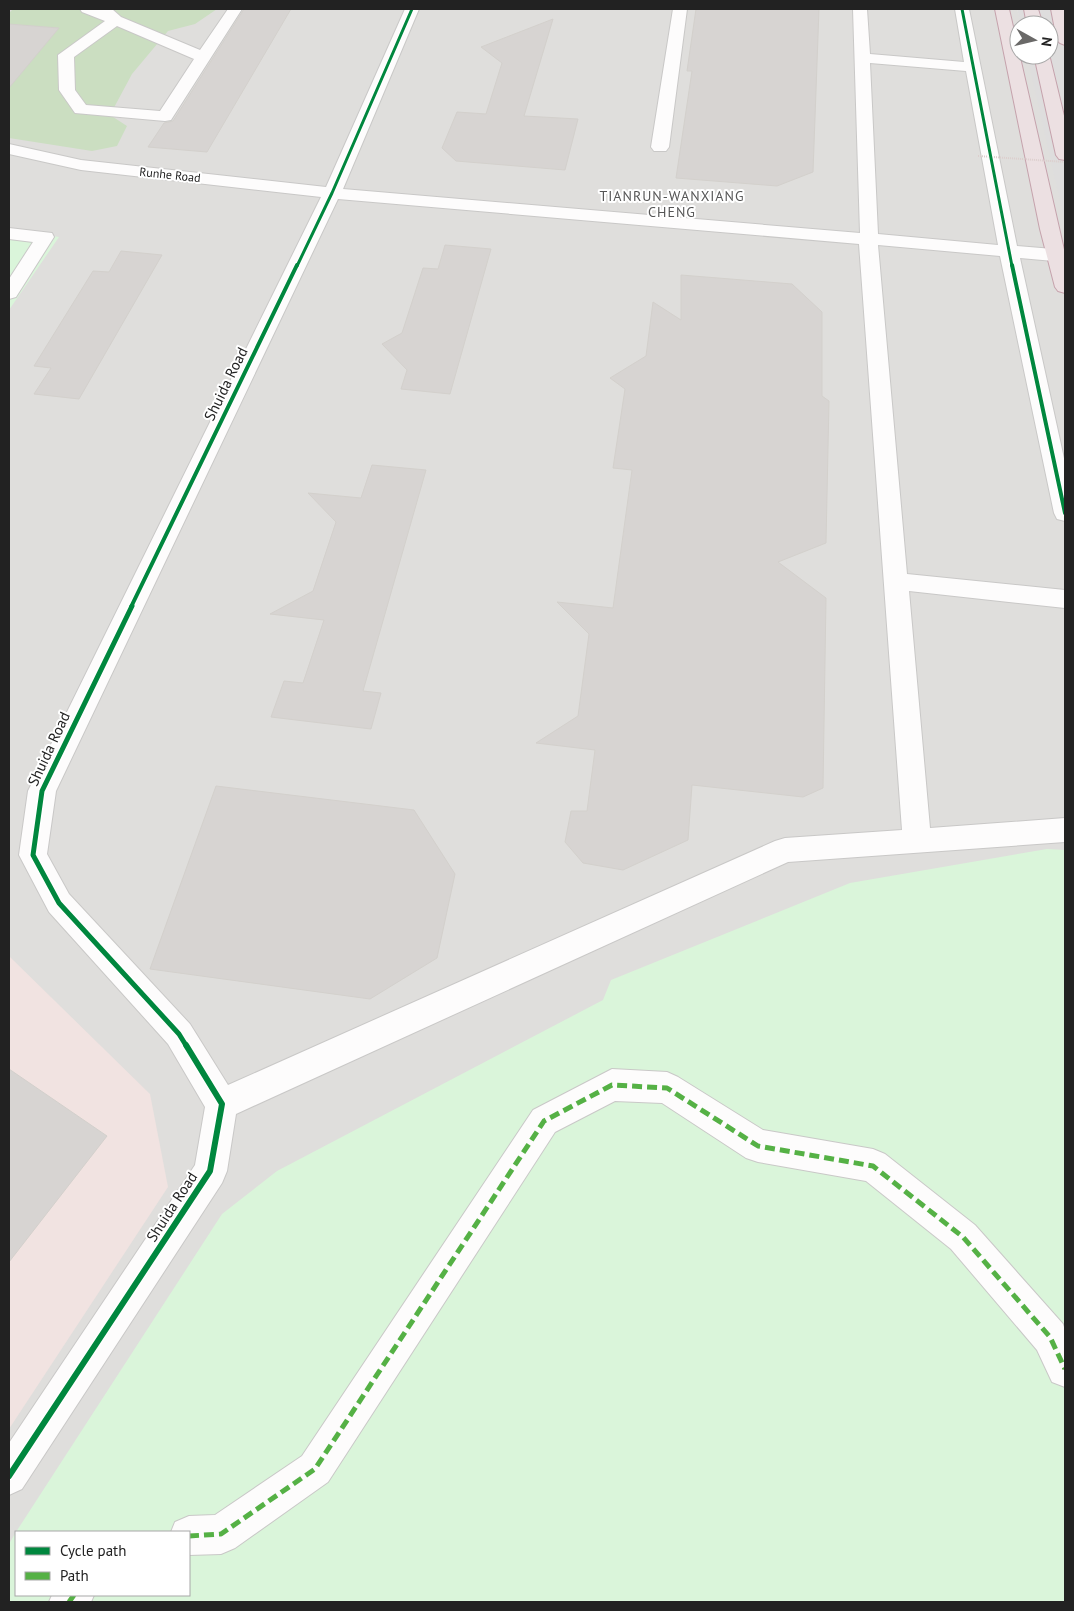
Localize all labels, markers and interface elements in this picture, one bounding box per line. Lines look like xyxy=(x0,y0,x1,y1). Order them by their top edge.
north arrow xyxy=(1009,15,1059,65)
text: N xyxy=(1037,36,1056,48)
street label: Runhe Road xyxy=(139,164,201,185)
district label: TIANRUN-WANXIANG CHENG xyxy=(599,187,745,221)
street label: Shuida Road xyxy=(200,344,252,424)
street label: Shuida Road xyxy=(23,709,74,789)
street label: Shuida Road xyxy=(142,1168,201,1245)
legend xyxy=(15,1531,190,1596)
text: Cycle path xyxy=(60,1541,126,1560)
text: Path xyxy=(60,1566,89,1585)

